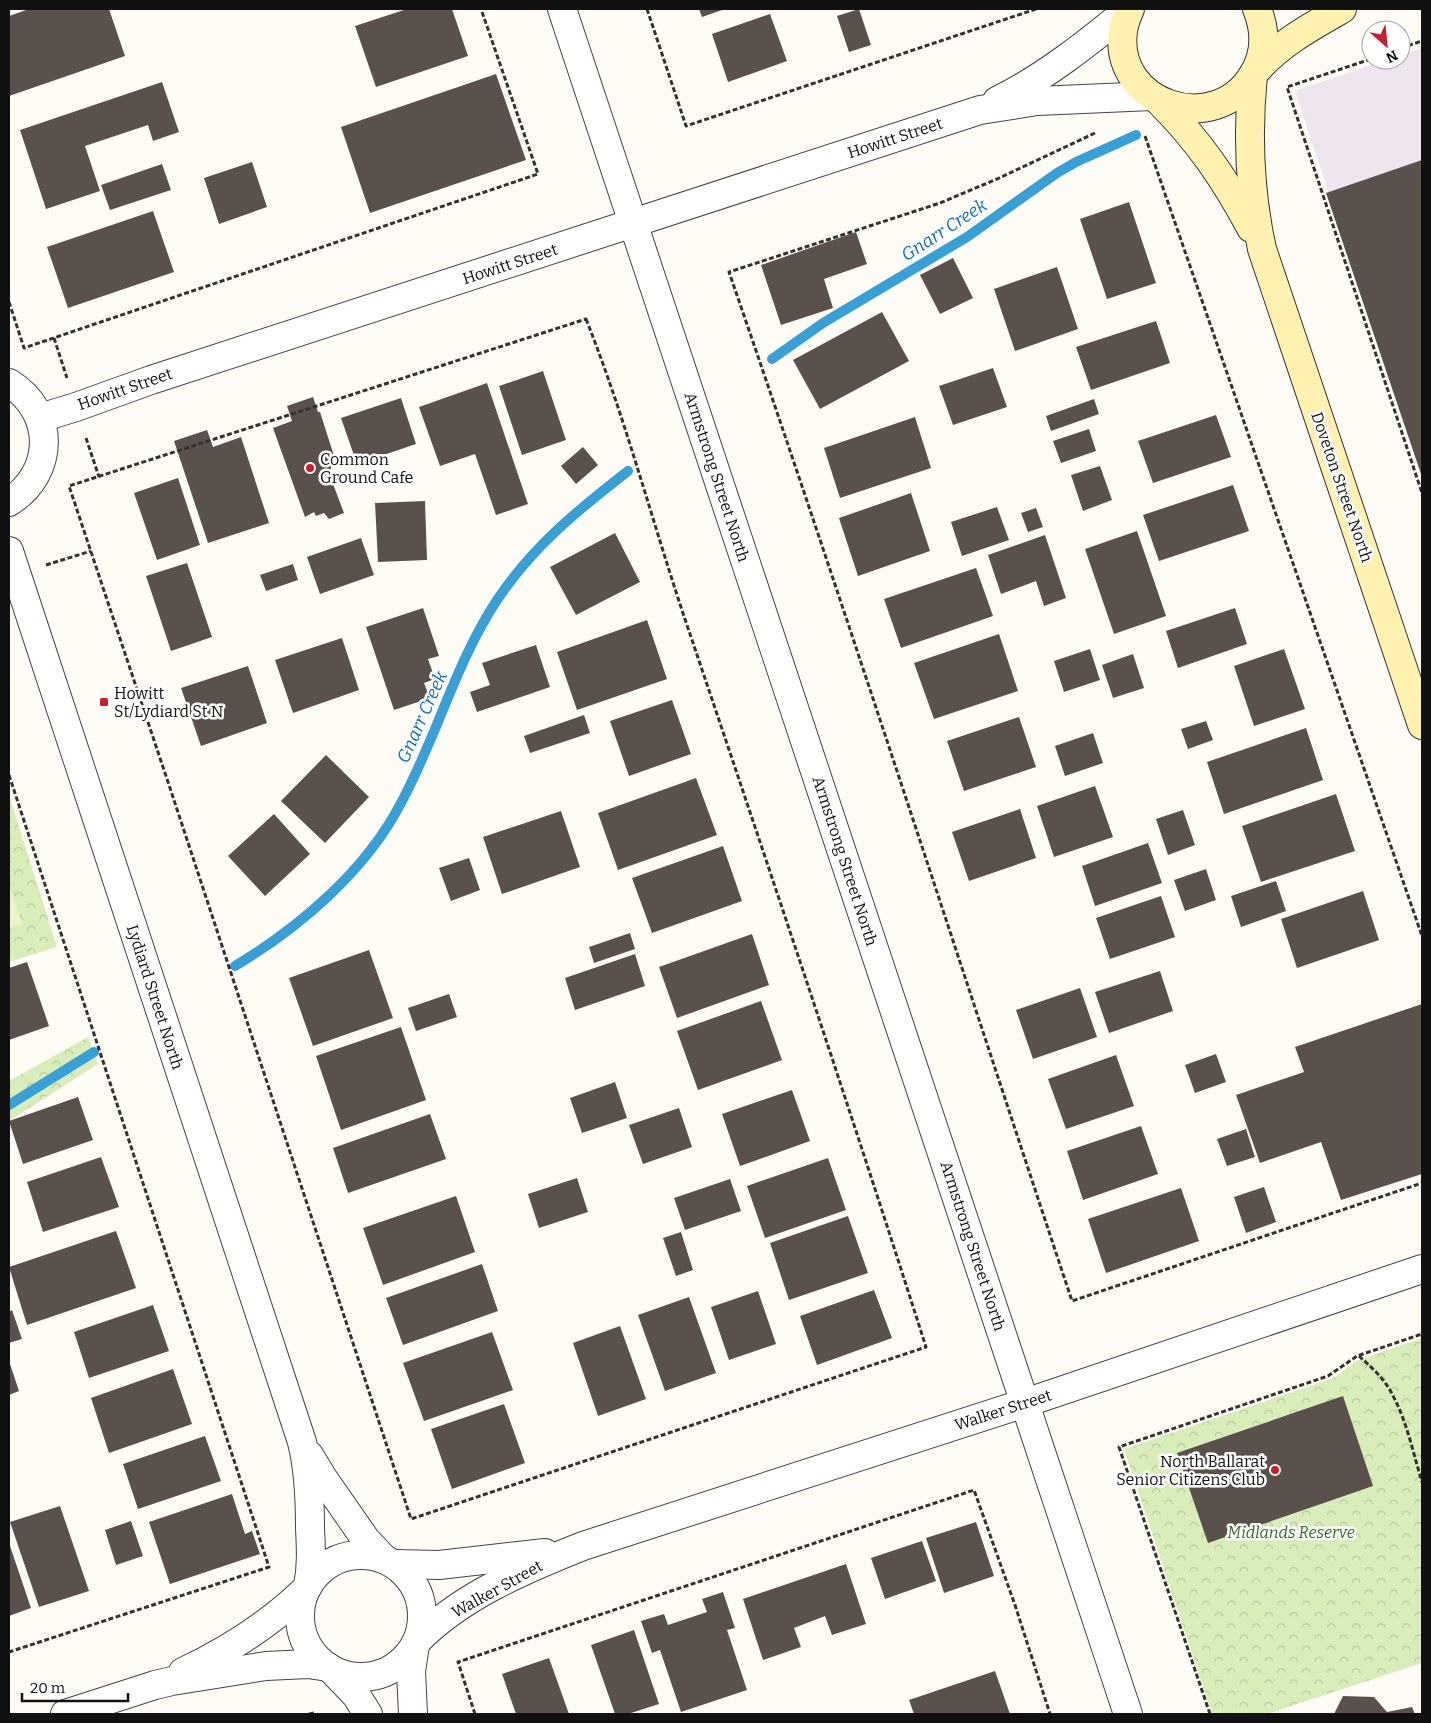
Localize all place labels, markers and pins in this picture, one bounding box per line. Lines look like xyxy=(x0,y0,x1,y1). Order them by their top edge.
place label: Common Ground Cafe xyxy=(320,450,413,487)
marker: Common Ground Cafe xyxy=(304,462,316,474)
place label: Howitt St/Lydiard St N xyxy=(114,684,224,721)
marker: Howitt St/Lydiard St N xyxy=(98,696,110,708)
place label: North Ballarat Senior Citizens Club xyxy=(1116,1452,1265,1489)
marker: North Ballarat Senior Citizens Club xyxy=(1269,1464,1281,1476)

